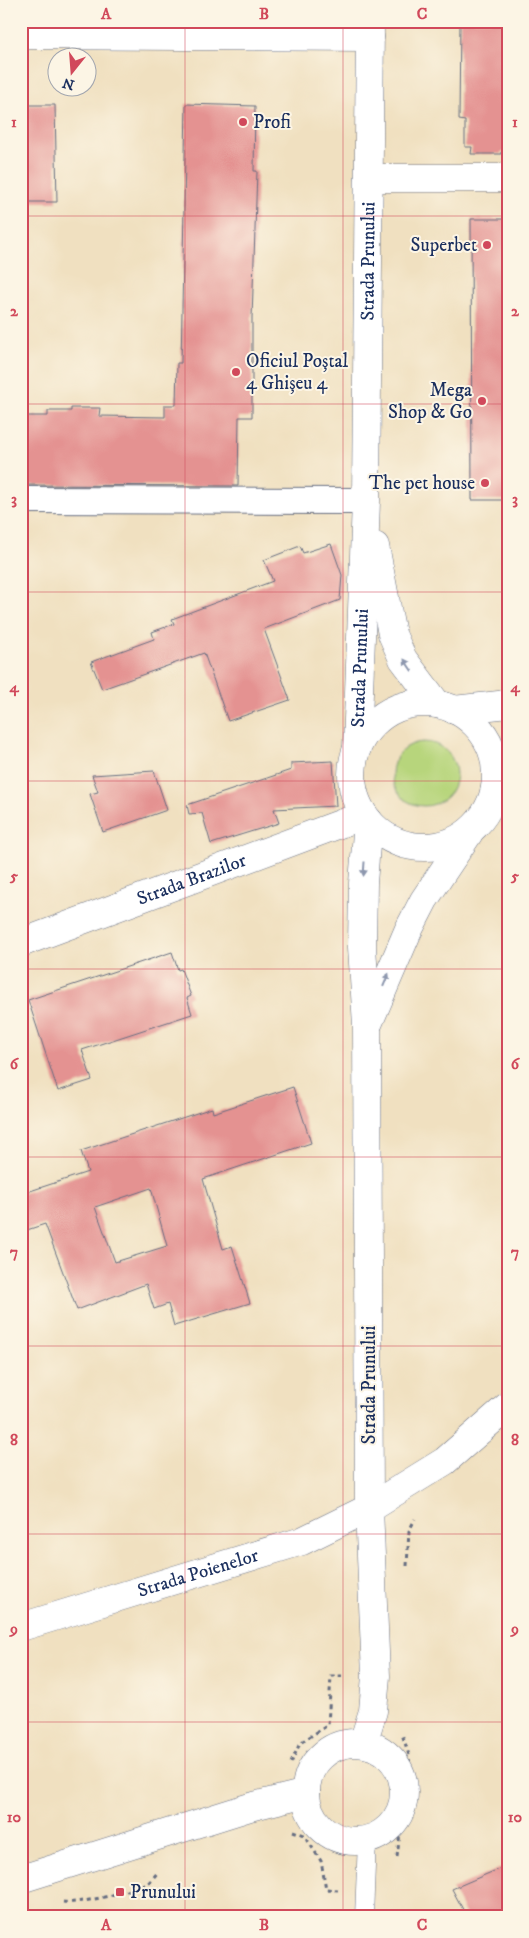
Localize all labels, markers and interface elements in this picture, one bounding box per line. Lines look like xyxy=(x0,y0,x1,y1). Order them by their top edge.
text: A xyxy=(100,4,112,24)
text: B xyxy=(259,4,269,24)
text: C xyxy=(417,4,427,24)
north arrow xyxy=(48,48,98,98)
text: N xyxy=(60,73,77,94)
place label: Profi xyxy=(253,111,291,134)
text: 1 xyxy=(11,112,17,132)
text: 1 xyxy=(512,112,518,132)
marker: Profi xyxy=(237,116,249,128)
street label: Strada Prunului xyxy=(356,202,380,321)
place label: Superbet xyxy=(411,234,477,257)
marker: Superbet xyxy=(481,239,493,251)
text: 2 xyxy=(10,301,19,321)
text: 2 xyxy=(511,301,520,321)
place label: Oficiul Poștal 4 Ghișeu 4 xyxy=(246,350,349,395)
marker: Oficiul Poștal 4 Ghișeu 4 xyxy=(230,366,242,378)
place label: Mega Shop & Go xyxy=(388,379,472,424)
marker: Mega Shop & Go xyxy=(476,395,488,407)
place label: The pet house xyxy=(369,472,475,495)
marker: The pet house xyxy=(479,477,491,489)
text: 3 xyxy=(11,489,17,509)
text: 3 xyxy=(512,489,518,509)
street label: Strada Prunului xyxy=(346,608,374,728)
one-way arrow xyxy=(403,658,412,672)
text: 4 xyxy=(8,677,19,697)
text: 4 xyxy=(509,677,520,697)
street label: Strada Brazilor xyxy=(134,848,249,910)
one-way arrow xyxy=(360,861,368,877)
text: 5 xyxy=(9,866,18,886)
text: 5 xyxy=(510,866,519,886)
one-way arrow xyxy=(383,973,391,988)
text: 6 xyxy=(10,1054,20,1074)
text: 6 xyxy=(511,1054,521,1074)
text: 7 xyxy=(10,1242,18,1262)
text: 7 xyxy=(511,1242,519,1262)
street label: Strada Prunului xyxy=(358,1325,381,1444)
text: 8 xyxy=(10,1430,18,1450)
text: 8 xyxy=(511,1430,519,1450)
street label: Strada Poienelor xyxy=(135,1544,261,1602)
text: 9 xyxy=(9,1619,18,1639)
text: 9 xyxy=(510,1619,519,1639)
text: 10 xyxy=(7,1807,22,1827)
text: 10 xyxy=(508,1807,523,1827)
place label: Prunului xyxy=(130,1881,196,1904)
marker: Prunului xyxy=(114,1886,126,1898)
text: A xyxy=(100,1915,112,1935)
text: B xyxy=(259,1915,269,1935)
text: C xyxy=(417,1915,427,1935)

